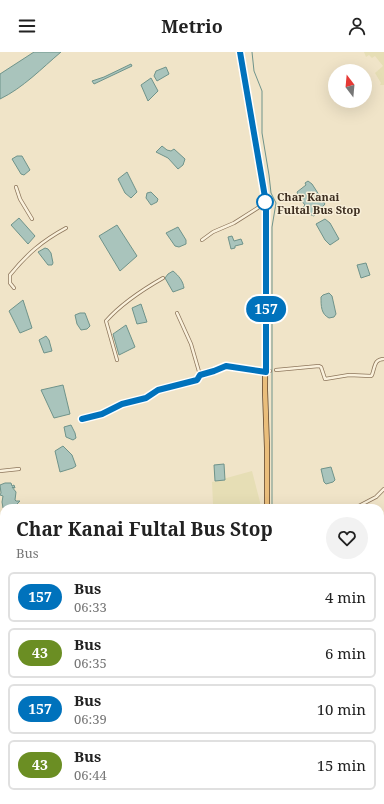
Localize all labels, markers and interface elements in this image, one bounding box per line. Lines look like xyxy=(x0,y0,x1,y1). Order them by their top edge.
text: Metrio xyxy=(161,14,223,38)
icon: menu xyxy=(16,15,38,37)
icon: person xyxy=(346,15,368,37)
north arrow xyxy=(328,64,372,108)
map controls xyxy=(328,64,372,108)
place label: Char Kanai Fultal Bus Stop xyxy=(277,189,360,217)
marker: Char Kanai Fultal Bus Stop xyxy=(256,193,274,211)
line badge: 157 xyxy=(243,296,289,322)
text: 157 xyxy=(254,299,278,318)
text: Char Kanai Fultal Bus Stop xyxy=(16,516,273,542)
button: heart xyxy=(326,517,368,559)
text: Bus xyxy=(16,544,39,562)
text: Bus xyxy=(74,578,101,598)
text: 157 xyxy=(28,587,52,606)
text: 4 min xyxy=(325,587,366,607)
text: 06:33 xyxy=(74,598,107,616)
text: Bus xyxy=(74,634,101,654)
text: 43 xyxy=(32,643,48,662)
text: 6 min xyxy=(325,643,366,663)
text: 06:35 xyxy=(74,654,107,672)
text: Bus xyxy=(74,690,101,710)
text: 157 xyxy=(28,699,52,718)
text: 10 min xyxy=(317,699,366,719)
text: 06:39 xyxy=(74,710,107,728)
text: Bus xyxy=(74,746,101,766)
text: 43 xyxy=(32,755,48,774)
text: 15 min xyxy=(317,755,366,775)
text: 06:44 xyxy=(74,766,107,784)

